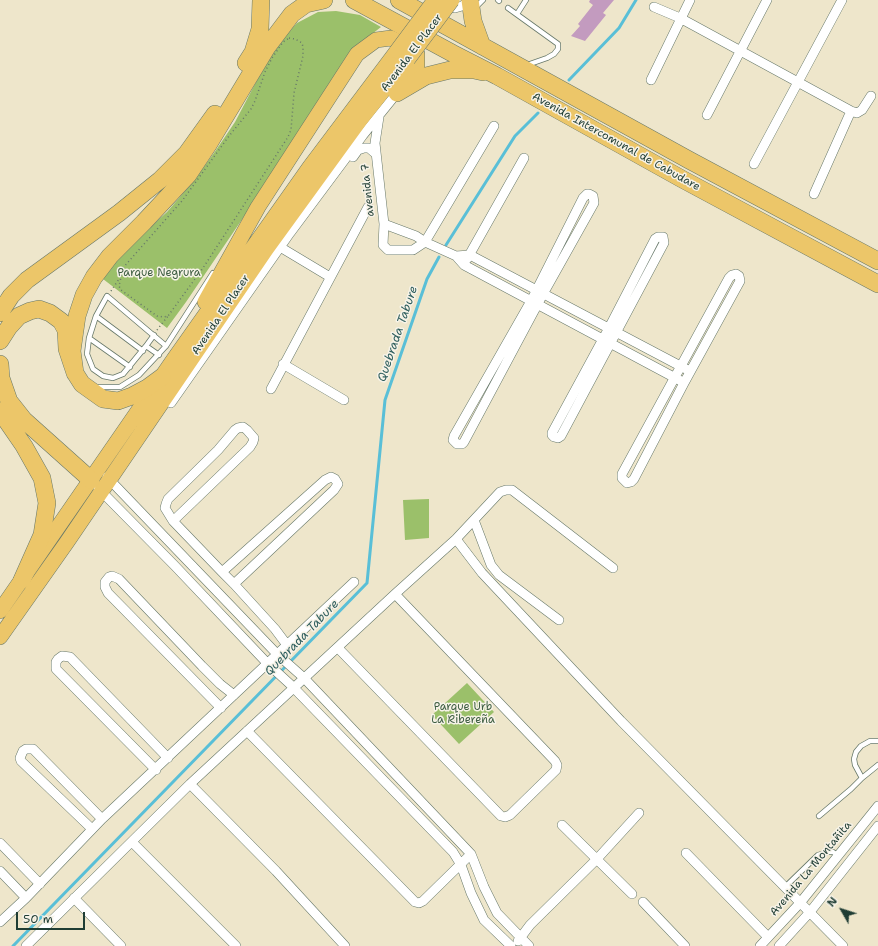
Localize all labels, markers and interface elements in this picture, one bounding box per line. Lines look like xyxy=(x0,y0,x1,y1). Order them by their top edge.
street label: Avenida El Placer xyxy=(379,12,445,94)
street label: Avenida Intercomunal de Cabudare xyxy=(530,90,702,194)
street label: avenida 7 xyxy=(359,163,377,217)
park label: Parque Negrura xyxy=(117,266,201,280)
street label: Avenida El Placer xyxy=(189,272,253,358)
water label: Quebrada Tabure xyxy=(375,284,421,384)
water label: Quebrada Tabure xyxy=(262,597,342,679)
park label: Parque Urb La Ribereña xyxy=(431,700,495,726)
street label: Avenida La Montañita xyxy=(768,819,854,919)
north arrow xyxy=(822,890,862,930)
text: N xyxy=(824,894,841,910)
scale bar xyxy=(18,904,87,930)
text: 50 m xyxy=(23,911,53,927)

